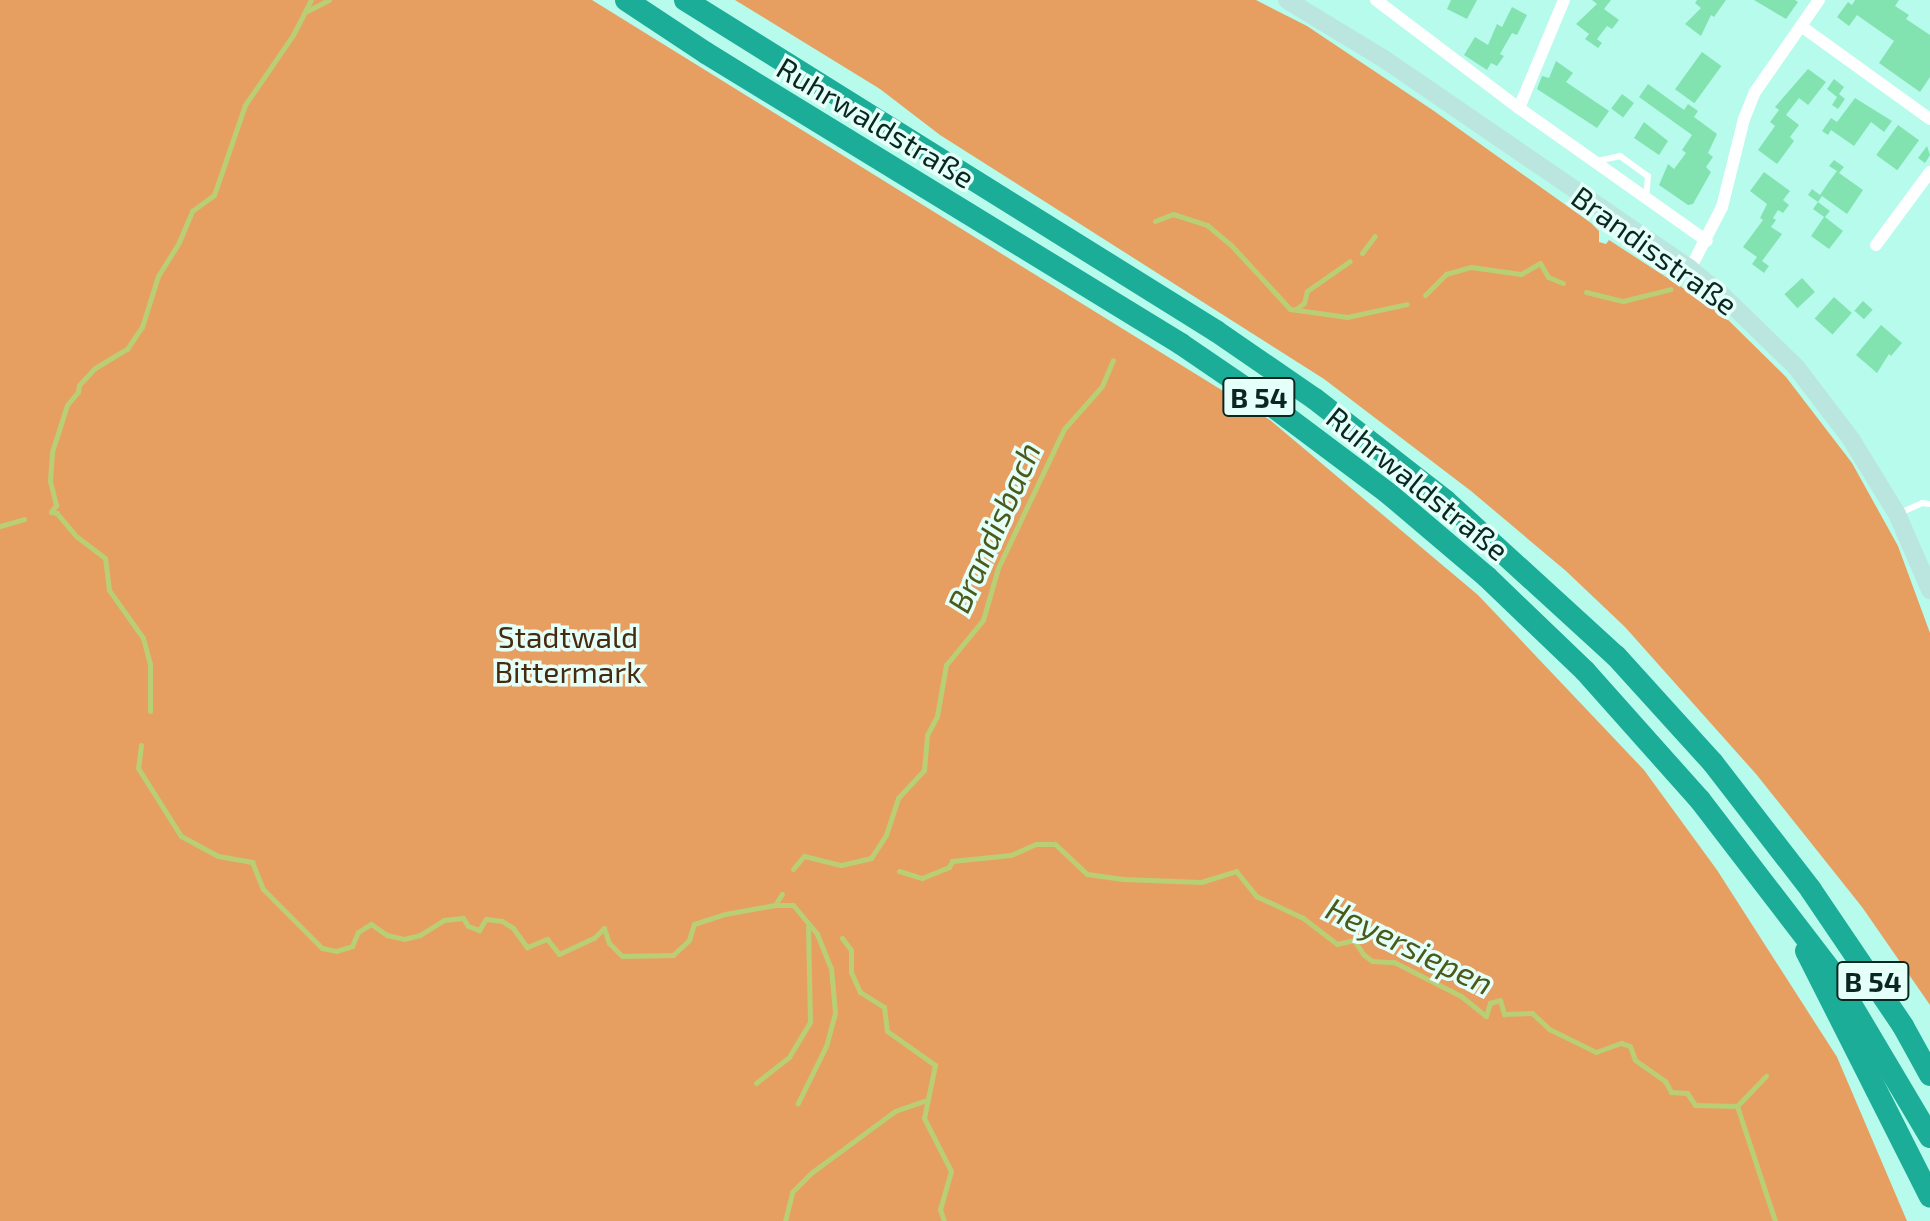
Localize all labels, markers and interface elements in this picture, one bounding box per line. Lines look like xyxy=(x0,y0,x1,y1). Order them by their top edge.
street label: Ruhrwaldstraße xyxy=(771,49,981,195)
street label: Brandisstraße xyxy=(1565,178,1745,322)
road number: B 54 xyxy=(1221,373,1297,421)
street label: Ruhrwaldstraße xyxy=(1320,399,1516,567)
water label: Brandisbach xyxy=(938,436,1048,618)
park label: Stadtwald Bittermark xyxy=(494,618,642,688)
water label: Heyersiepen xyxy=(1320,888,1500,1002)
road number: B 54 xyxy=(1835,957,1911,1005)

